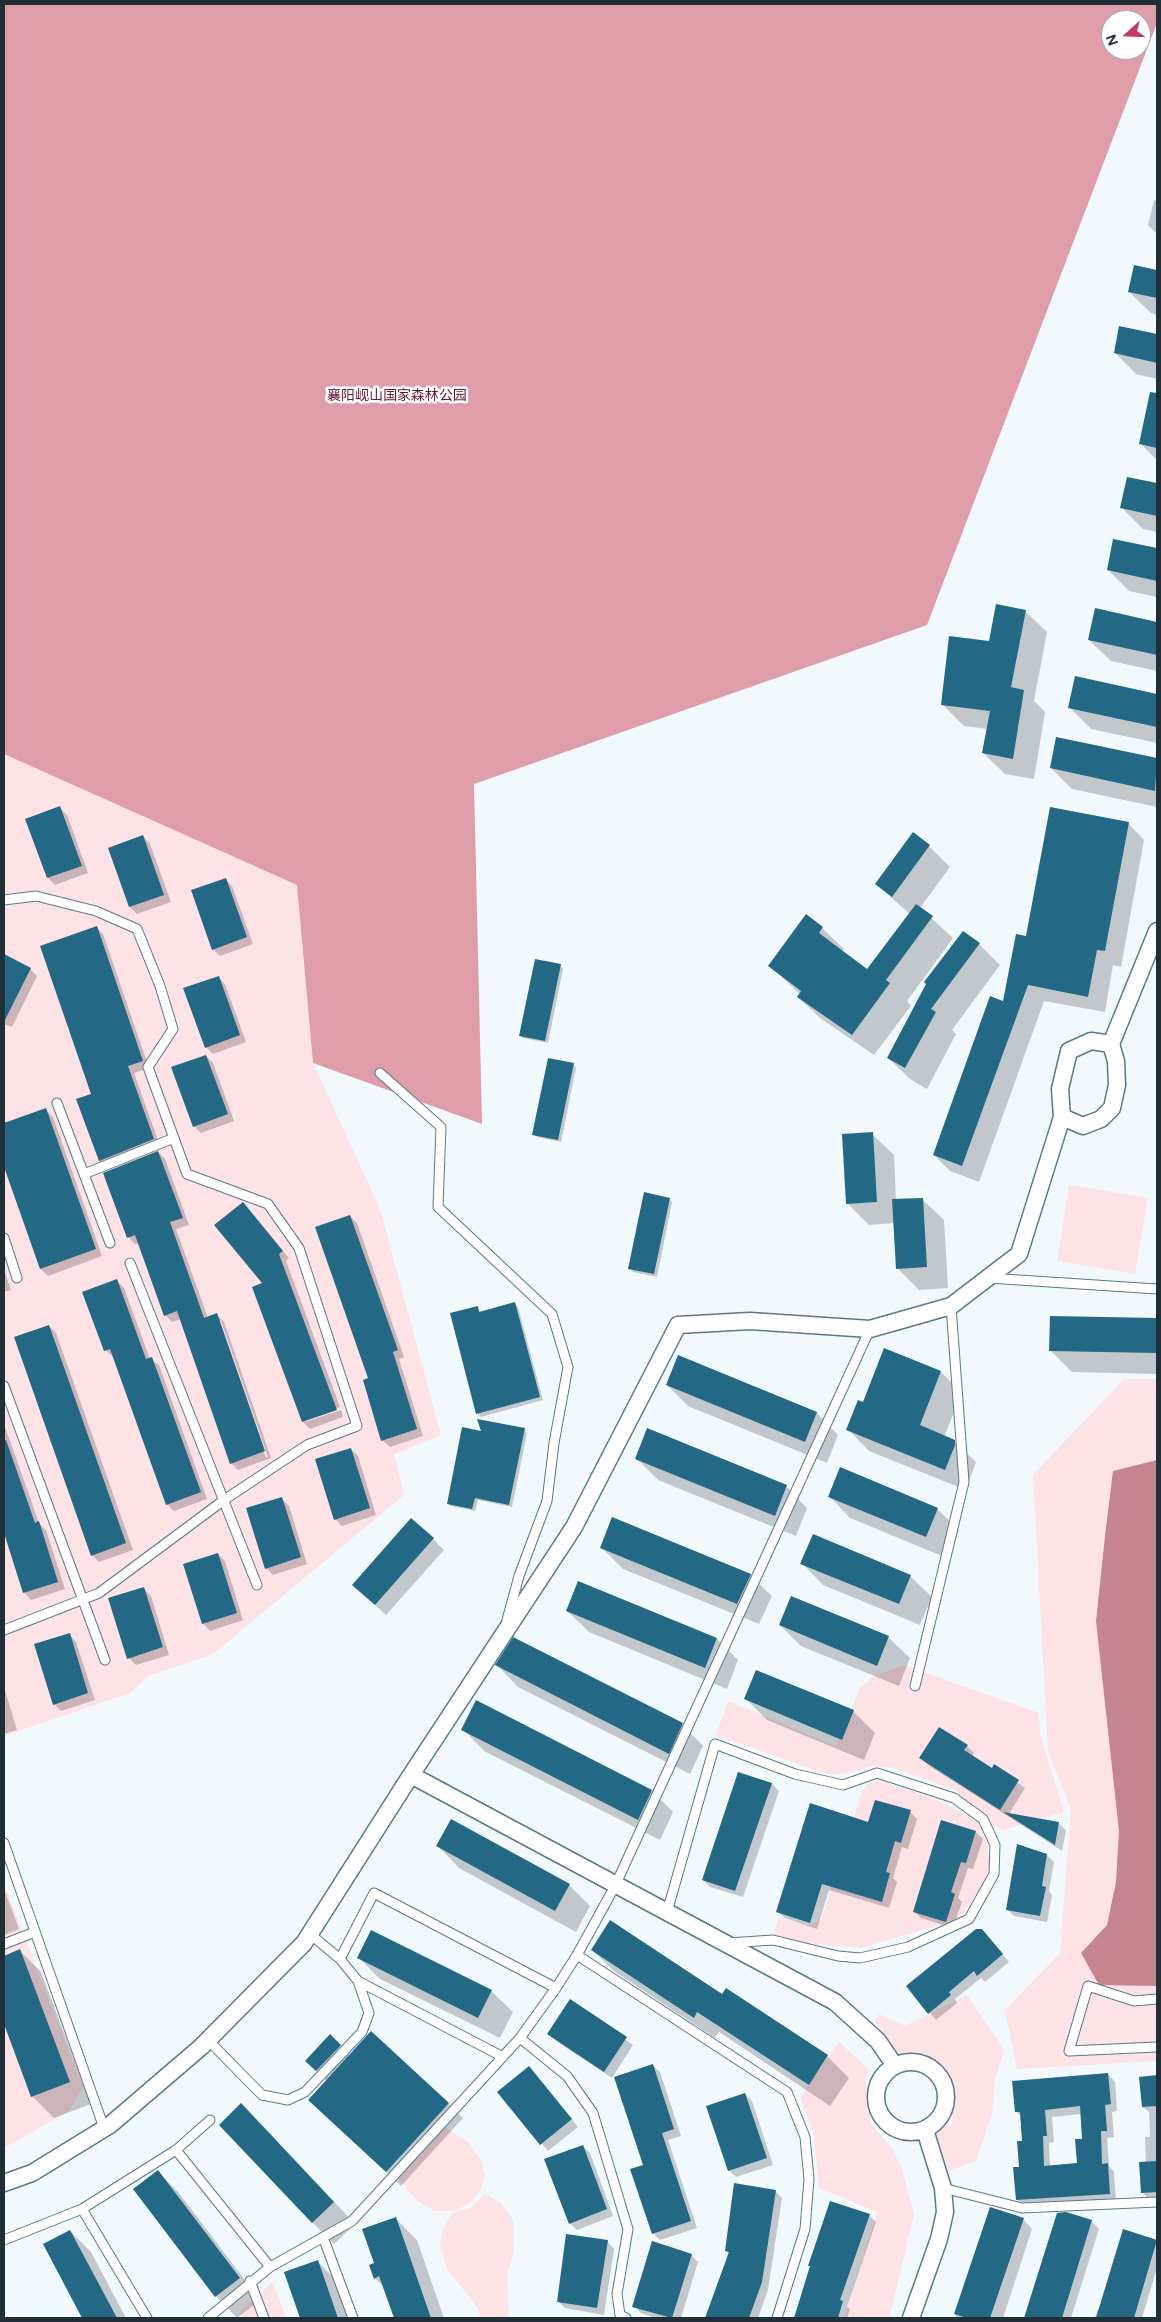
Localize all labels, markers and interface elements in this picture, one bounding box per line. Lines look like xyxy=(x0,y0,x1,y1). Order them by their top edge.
north arrow xyxy=(1101,10,1151,60)
text: N xyxy=(1103,32,1122,48)
park label: 襄阳岘山国家森林公园 xyxy=(327,388,467,404)

